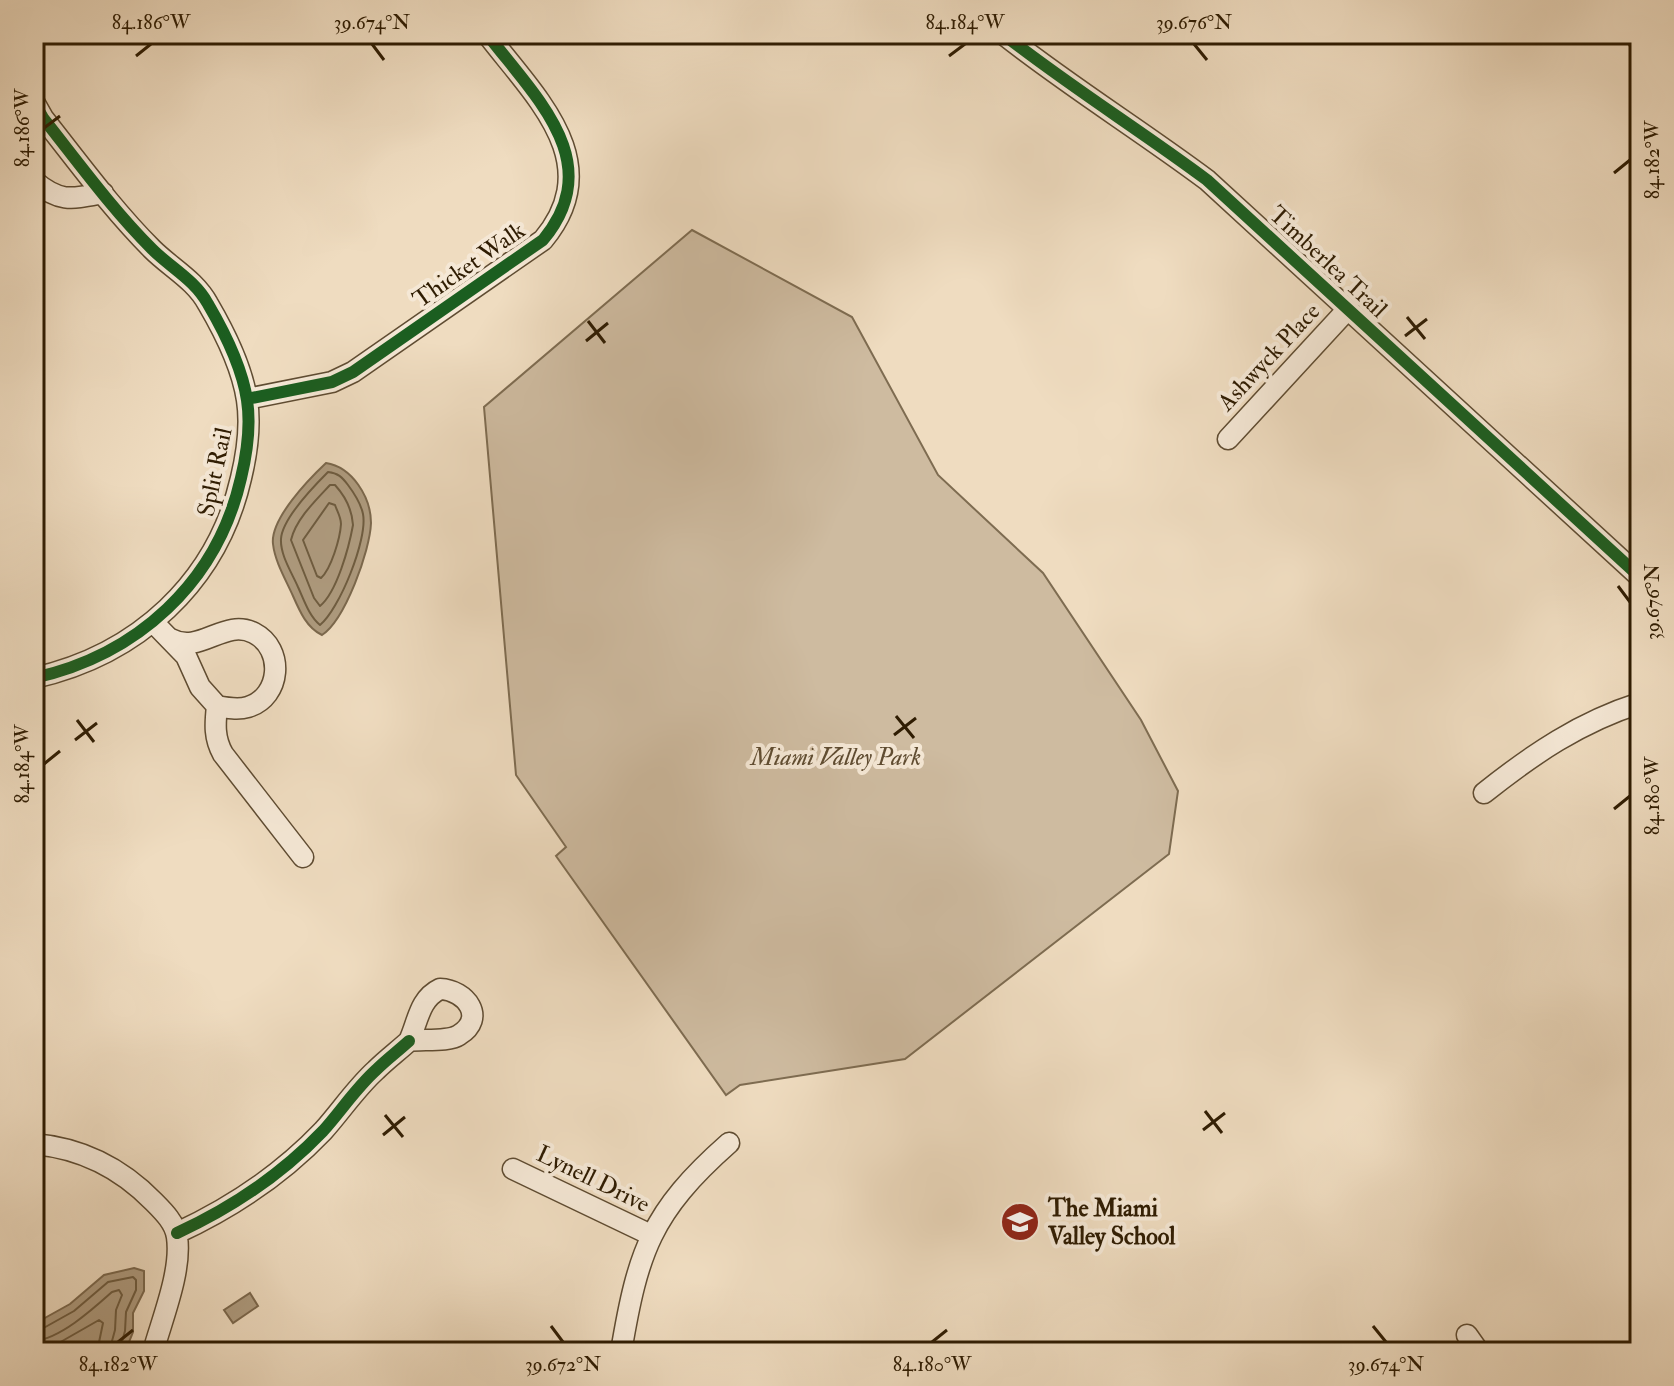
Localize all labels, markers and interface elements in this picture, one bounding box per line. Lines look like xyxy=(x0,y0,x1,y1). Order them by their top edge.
text: 84.186°W xyxy=(112,10,191,35)
text: 39.674°N xyxy=(334,10,410,35)
text: 84.184°W xyxy=(925,10,1005,35)
text: 39.676°N xyxy=(1156,10,1232,35)
text: 84.186°W xyxy=(10,88,35,167)
text: 84.182°W xyxy=(1640,120,1665,199)
street label: Timberlea Trail xyxy=(1262,199,1394,325)
street label: Thicket Walk xyxy=(407,215,532,315)
street label: Ashwyck Place xyxy=(1210,296,1327,418)
street label: Split Rail xyxy=(190,425,240,519)
text: 39.676°N xyxy=(1640,564,1665,640)
text: 84.184°W xyxy=(10,724,35,804)
park label: Miami Valley Park xyxy=(749,742,921,773)
text: 84.180°W xyxy=(1640,756,1665,835)
street label: Lynell Drive xyxy=(531,1138,655,1220)
place label: The Miami Valley School xyxy=(1047,1193,1176,1252)
school or university icon: The Miami Valley School xyxy=(999,1201,1041,1243)
text: 84.182°W xyxy=(79,1352,158,1377)
text: 39.672°N xyxy=(525,1352,601,1377)
text: 84.180°W xyxy=(893,1352,972,1377)
text: 39.674°N xyxy=(1348,1352,1424,1377)

